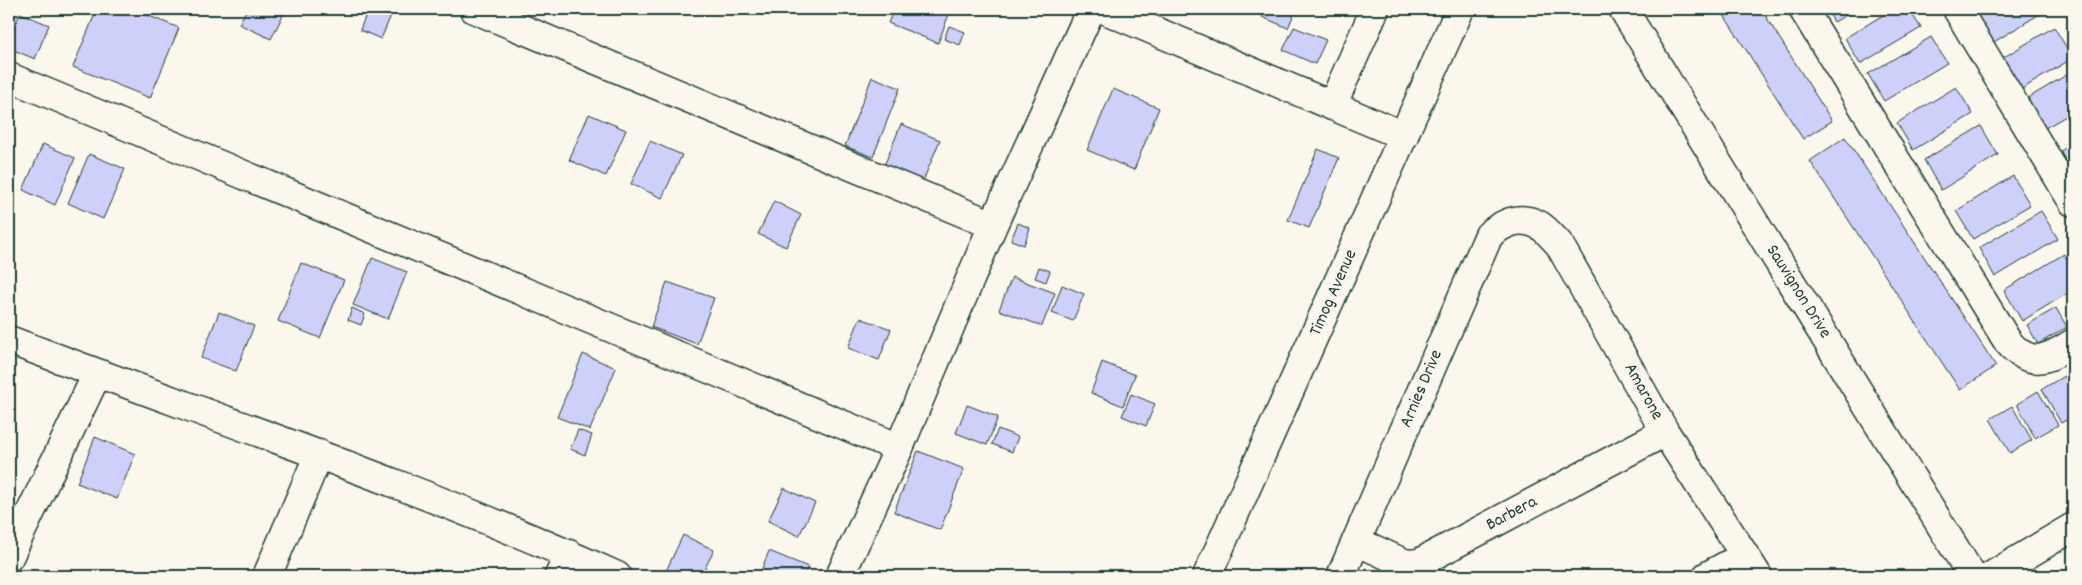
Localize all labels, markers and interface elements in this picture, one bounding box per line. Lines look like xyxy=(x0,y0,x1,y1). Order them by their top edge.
street label: Sauvignon Drive xyxy=(1759,240,1837,344)
street label: Timog Avenue xyxy=(1304,246,1364,340)
street label: Arnies Drive xyxy=(1394,346,1450,432)
street label: Amarone xyxy=(1617,359,1669,425)
street label: Barbera xyxy=(1482,490,1542,538)

